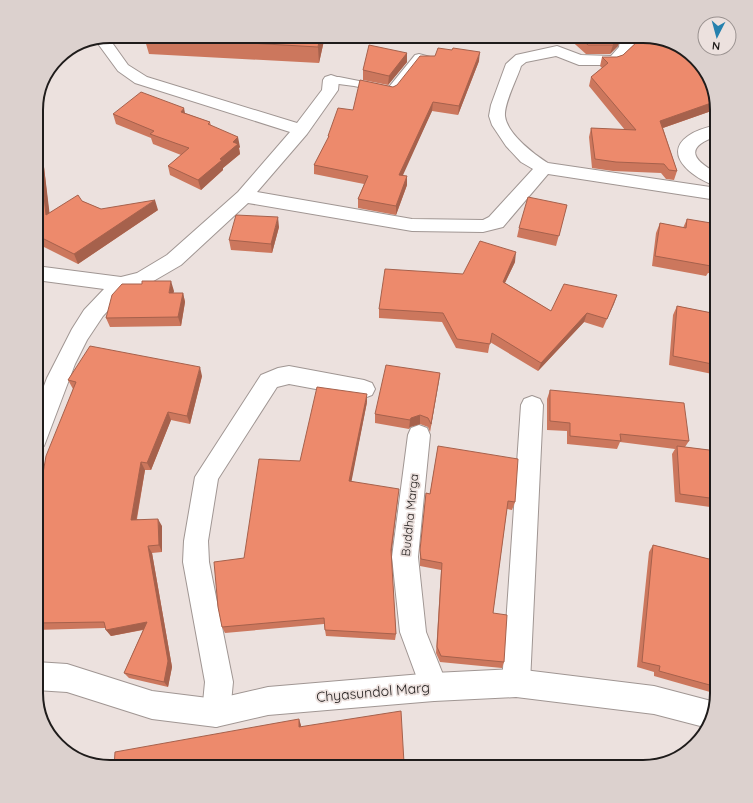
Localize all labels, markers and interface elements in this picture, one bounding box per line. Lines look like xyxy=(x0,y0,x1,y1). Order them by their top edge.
north arrow xyxy=(697,16,737,56)
text: N xyxy=(711,39,721,53)
street label: Buddha Marga xyxy=(398,473,421,557)
street label: Chyasundol Marg xyxy=(315,678,431,706)

